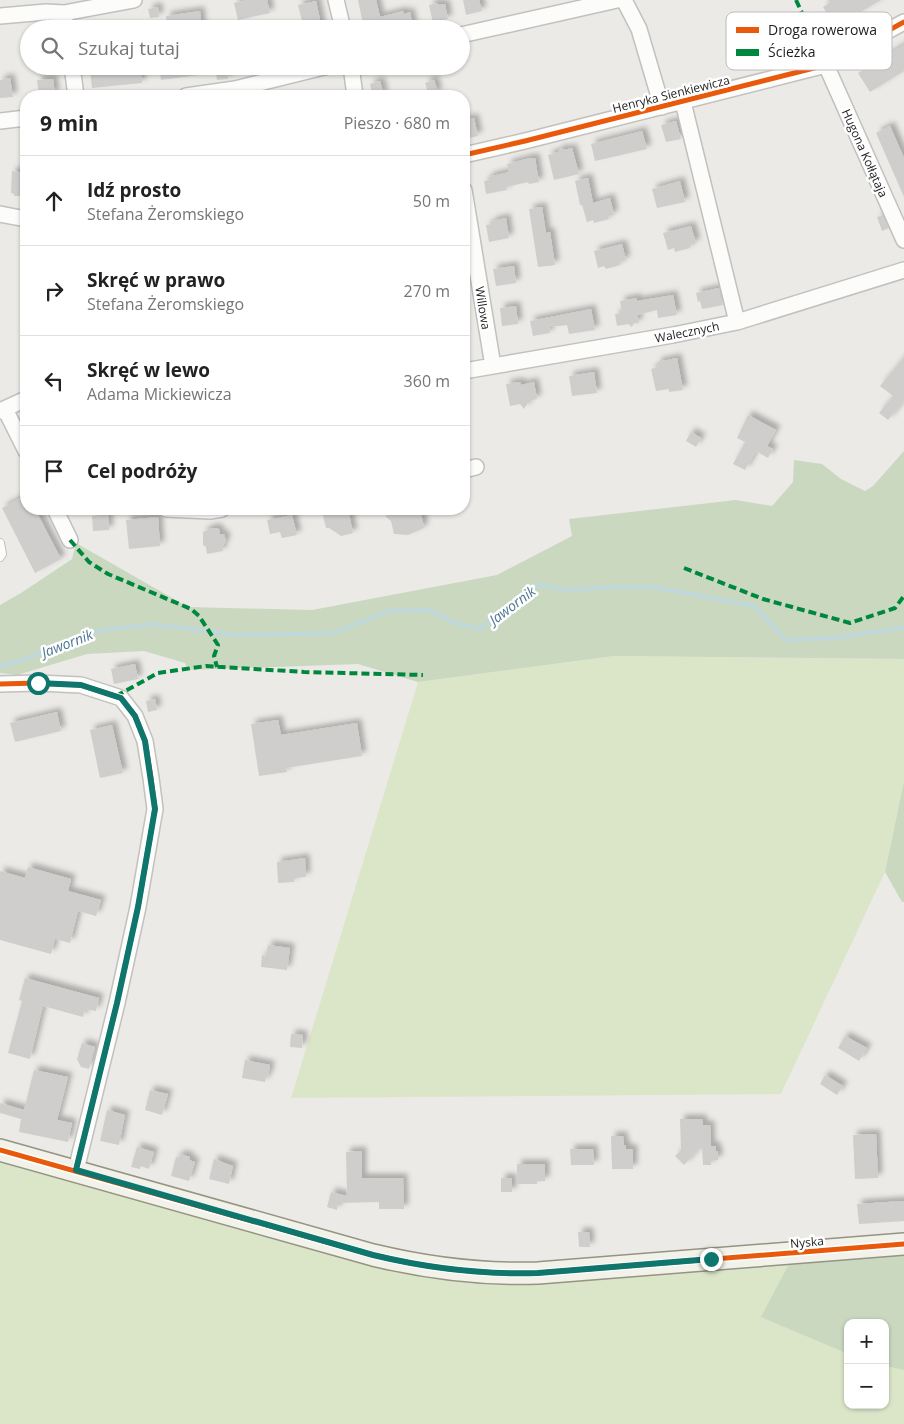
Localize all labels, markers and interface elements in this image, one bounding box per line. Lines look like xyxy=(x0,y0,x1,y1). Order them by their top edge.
legend xyxy=(726,12,892,70)
search box xyxy=(20,20,470,75)
text: Droga rowerowa xyxy=(768,20,877,39)
icon: search xyxy=(38,34,66,62)
text: Szukaj tutaj xyxy=(78,35,180,61)
text: Ścieżka xyxy=(768,42,815,61)
street label: Henryka Sienkiewicza xyxy=(611,71,731,117)
street label: Hugona Kołłątaja xyxy=(838,106,892,200)
text: 9 min xyxy=(40,109,98,137)
text: Pieszo · 680 m xyxy=(344,112,450,134)
text: Idź prosto xyxy=(87,177,181,203)
icon: ahead xyxy=(40,187,68,215)
text: 50 m xyxy=(413,190,450,212)
text: Stefana Żeromskiego xyxy=(87,203,244,225)
text: Skręć w prawo xyxy=(87,267,225,293)
icon: right xyxy=(40,277,68,305)
text: 270 m xyxy=(404,280,450,302)
street label: Willowa xyxy=(471,285,495,331)
text: Stefana Żeromskiego xyxy=(87,293,244,315)
street label: Walecznych xyxy=(653,317,721,347)
text: Skręć w lewo xyxy=(87,357,210,383)
icon: left xyxy=(40,367,68,395)
text: 360 m xyxy=(404,370,450,392)
text: Adama Mickiewicza xyxy=(87,383,232,405)
icon: arrive xyxy=(40,457,68,485)
text: Cel podróży xyxy=(87,458,197,484)
water label: Jawornik xyxy=(483,581,540,631)
water label: Jawornik xyxy=(36,624,96,663)
route start xyxy=(27,672,50,695)
street label: Nyska xyxy=(789,1232,825,1252)
route end xyxy=(700,1248,723,1271)
map controls xyxy=(844,1319,889,1409)
button: + xyxy=(844,1319,889,1364)
button: − xyxy=(844,1364,889,1409)

